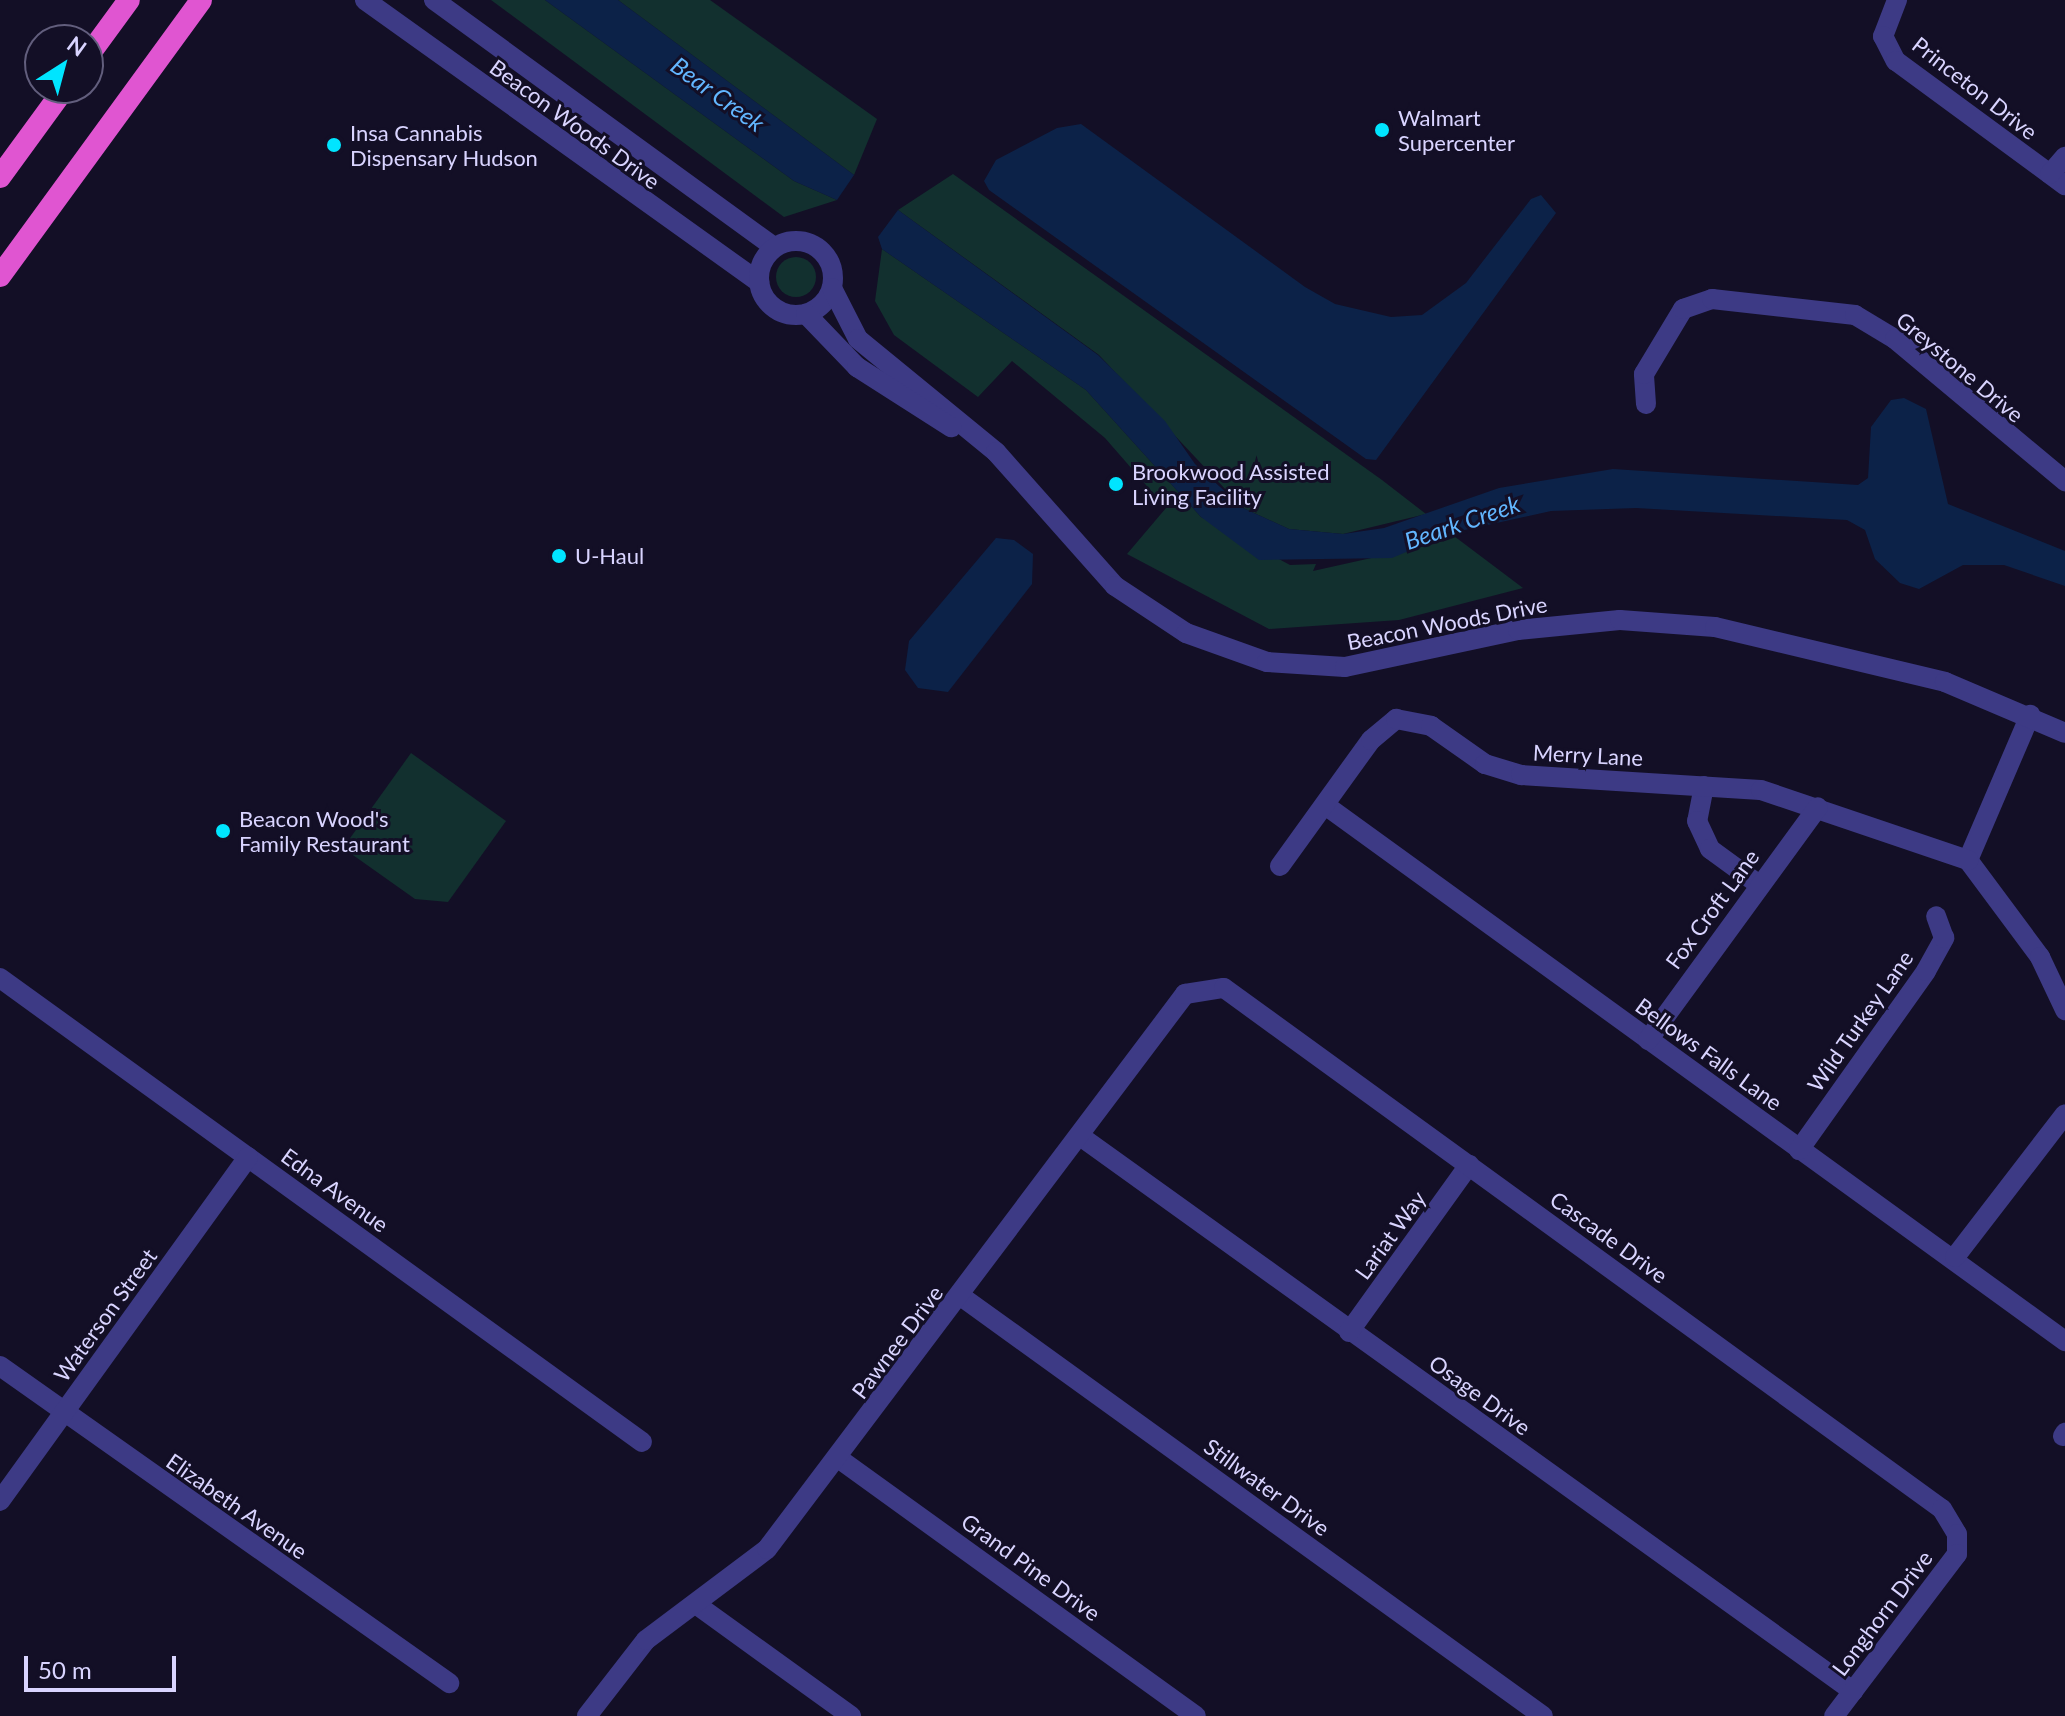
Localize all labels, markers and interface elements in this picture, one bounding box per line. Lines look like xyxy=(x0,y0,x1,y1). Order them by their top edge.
north arrow xyxy=(24,24,104,104)
text: N xyxy=(62,30,92,62)
street label: Princeton Drive xyxy=(1907,31,2043,145)
water label: Bear Creek xyxy=(666,50,770,138)
street label: Beacon Woods Drive xyxy=(485,53,665,195)
place label: Walmart Supercenter xyxy=(1398,104,1515,156)
place label: Insa Cannabis Dispensary Hudson xyxy=(350,119,538,170)
marker: Walmart Supercenter xyxy=(1373,121,1391,139)
marker: Insa Cannabis Dispensary Hudson xyxy=(325,136,343,154)
street label: Greystone Drive xyxy=(1891,306,2029,428)
place label: Brookwood Assisted Living Facility xyxy=(1132,458,1330,510)
marker: Brookwood Assisted Living Facility xyxy=(1107,475,1125,493)
water label: Beark Creek xyxy=(1401,489,1523,555)
place label: U-Haul xyxy=(575,543,644,569)
marker: U-Haul xyxy=(550,547,568,565)
street label: Beacon Woods Drive xyxy=(1344,591,1550,655)
street label: Merry Lane xyxy=(1532,739,1644,771)
place label: Beacon Wood's Family Restaurant xyxy=(239,805,410,856)
marker: Beacon Wood's Family Restaurant xyxy=(214,822,232,840)
street label: Fox Croft Lane xyxy=(1660,844,1764,974)
street label: Wild Turkey Lane xyxy=(1801,945,1919,1097)
street label: Bellows Falls Lane xyxy=(1631,992,1787,1116)
street label: Edna Avenue xyxy=(276,1142,394,1238)
street label: Lariat Way xyxy=(1349,1185,1431,1285)
street label: Cascade Drive xyxy=(1545,1186,1673,1288)
street label: Waterson Street xyxy=(48,1244,162,1386)
street label: Pawnee Drive xyxy=(846,1280,948,1404)
street label: Osage Drive xyxy=(1424,1349,1536,1441)
street label: Stillwater Drive xyxy=(1199,1433,1335,1541)
street label: Elizabeth Avenue xyxy=(161,1447,313,1565)
street label: Grand Pine Drive xyxy=(956,1508,1106,1626)
street label: Longhorn Drive xyxy=(1826,1545,1938,1681)
scale bar xyxy=(28,1640,180,1690)
text: 50 m xyxy=(38,1655,92,1684)

